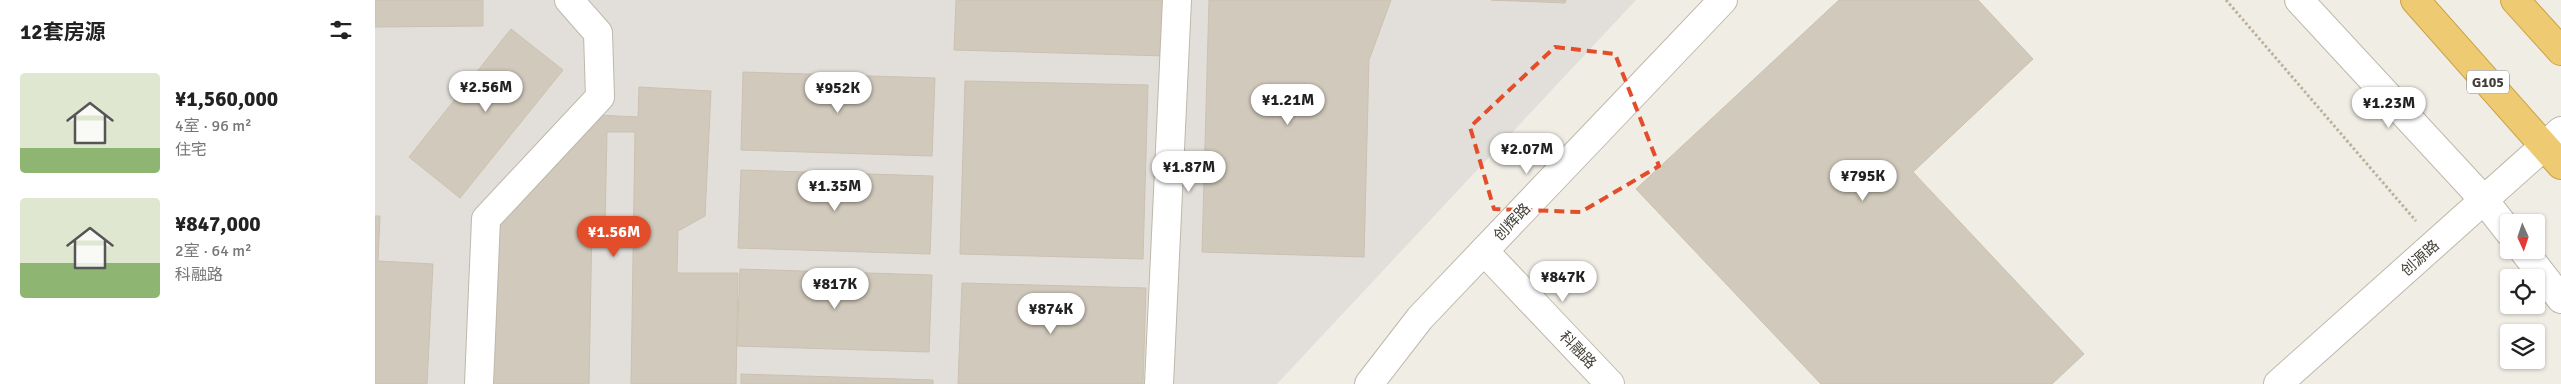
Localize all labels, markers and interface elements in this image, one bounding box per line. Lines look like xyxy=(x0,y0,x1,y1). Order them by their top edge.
icon: filters xyxy=(327,16,355,44)
text: 12套房源 xyxy=(20,19,106,45)
pin: ¥2.56M xyxy=(445,70,527,113)
road number: G105 xyxy=(2467,70,2509,94)
pin: ¥952K xyxy=(803,72,873,114)
text: ¥2.56M xyxy=(460,77,512,97)
text: ¥952K xyxy=(816,78,860,98)
pin: ¥1.21M xyxy=(1247,84,1329,126)
text: ¥1,560,000 xyxy=(175,86,278,112)
pin: ¥1.23M xyxy=(2348,86,2430,129)
text: ¥1.21M xyxy=(1262,90,1314,110)
icon: home xyxy=(60,93,120,153)
text: ¥1.23M xyxy=(2363,93,2415,113)
text: 4室 · 96 m² xyxy=(175,116,252,136)
pin: ¥2.07M xyxy=(1486,132,1568,175)
text: ¥2.07M xyxy=(1501,139,1553,159)
text: 住宅 xyxy=(175,140,207,160)
pin: ¥1.87M xyxy=(1148,150,1230,193)
text: ¥1.87M xyxy=(1163,157,1215,177)
pin: ¥795K xyxy=(1828,160,1898,202)
text: ¥795K xyxy=(1841,166,1885,186)
pin: ¥1.35M xyxy=(794,170,876,212)
text: ¥1.35M xyxy=(809,176,861,196)
street label: 创辉路 xyxy=(1490,200,1534,244)
text: ¥847,000 xyxy=(175,211,261,237)
north arrow xyxy=(2500,214,2545,259)
map controls xyxy=(2500,214,2545,369)
pin: ¥1.56M xyxy=(573,216,655,258)
icon: home xyxy=(60,218,120,278)
text: ¥1.56M xyxy=(588,222,640,242)
street label: 创源路 xyxy=(2397,236,2443,280)
text: 2室 · 64 m² xyxy=(175,241,252,261)
pin: ¥847K xyxy=(1528,260,1598,303)
text: 科融路 xyxy=(175,265,223,285)
text: ¥847K xyxy=(1541,267,1585,287)
pin: ¥817K xyxy=(800,268,870,310)
button: locate xyxy=(2500,269,2545,314)
text: ¥817K xyxy=(813,274,857,294)
pin: ¥874K xyxy=(1016,292,1086,335)
text: ¥874K xyxy=(1029,299,1073,319)
button: layers xyxy=(2500,324,2545,369)
street label: 科融路 xyxy=(1556,328,1600,372)

